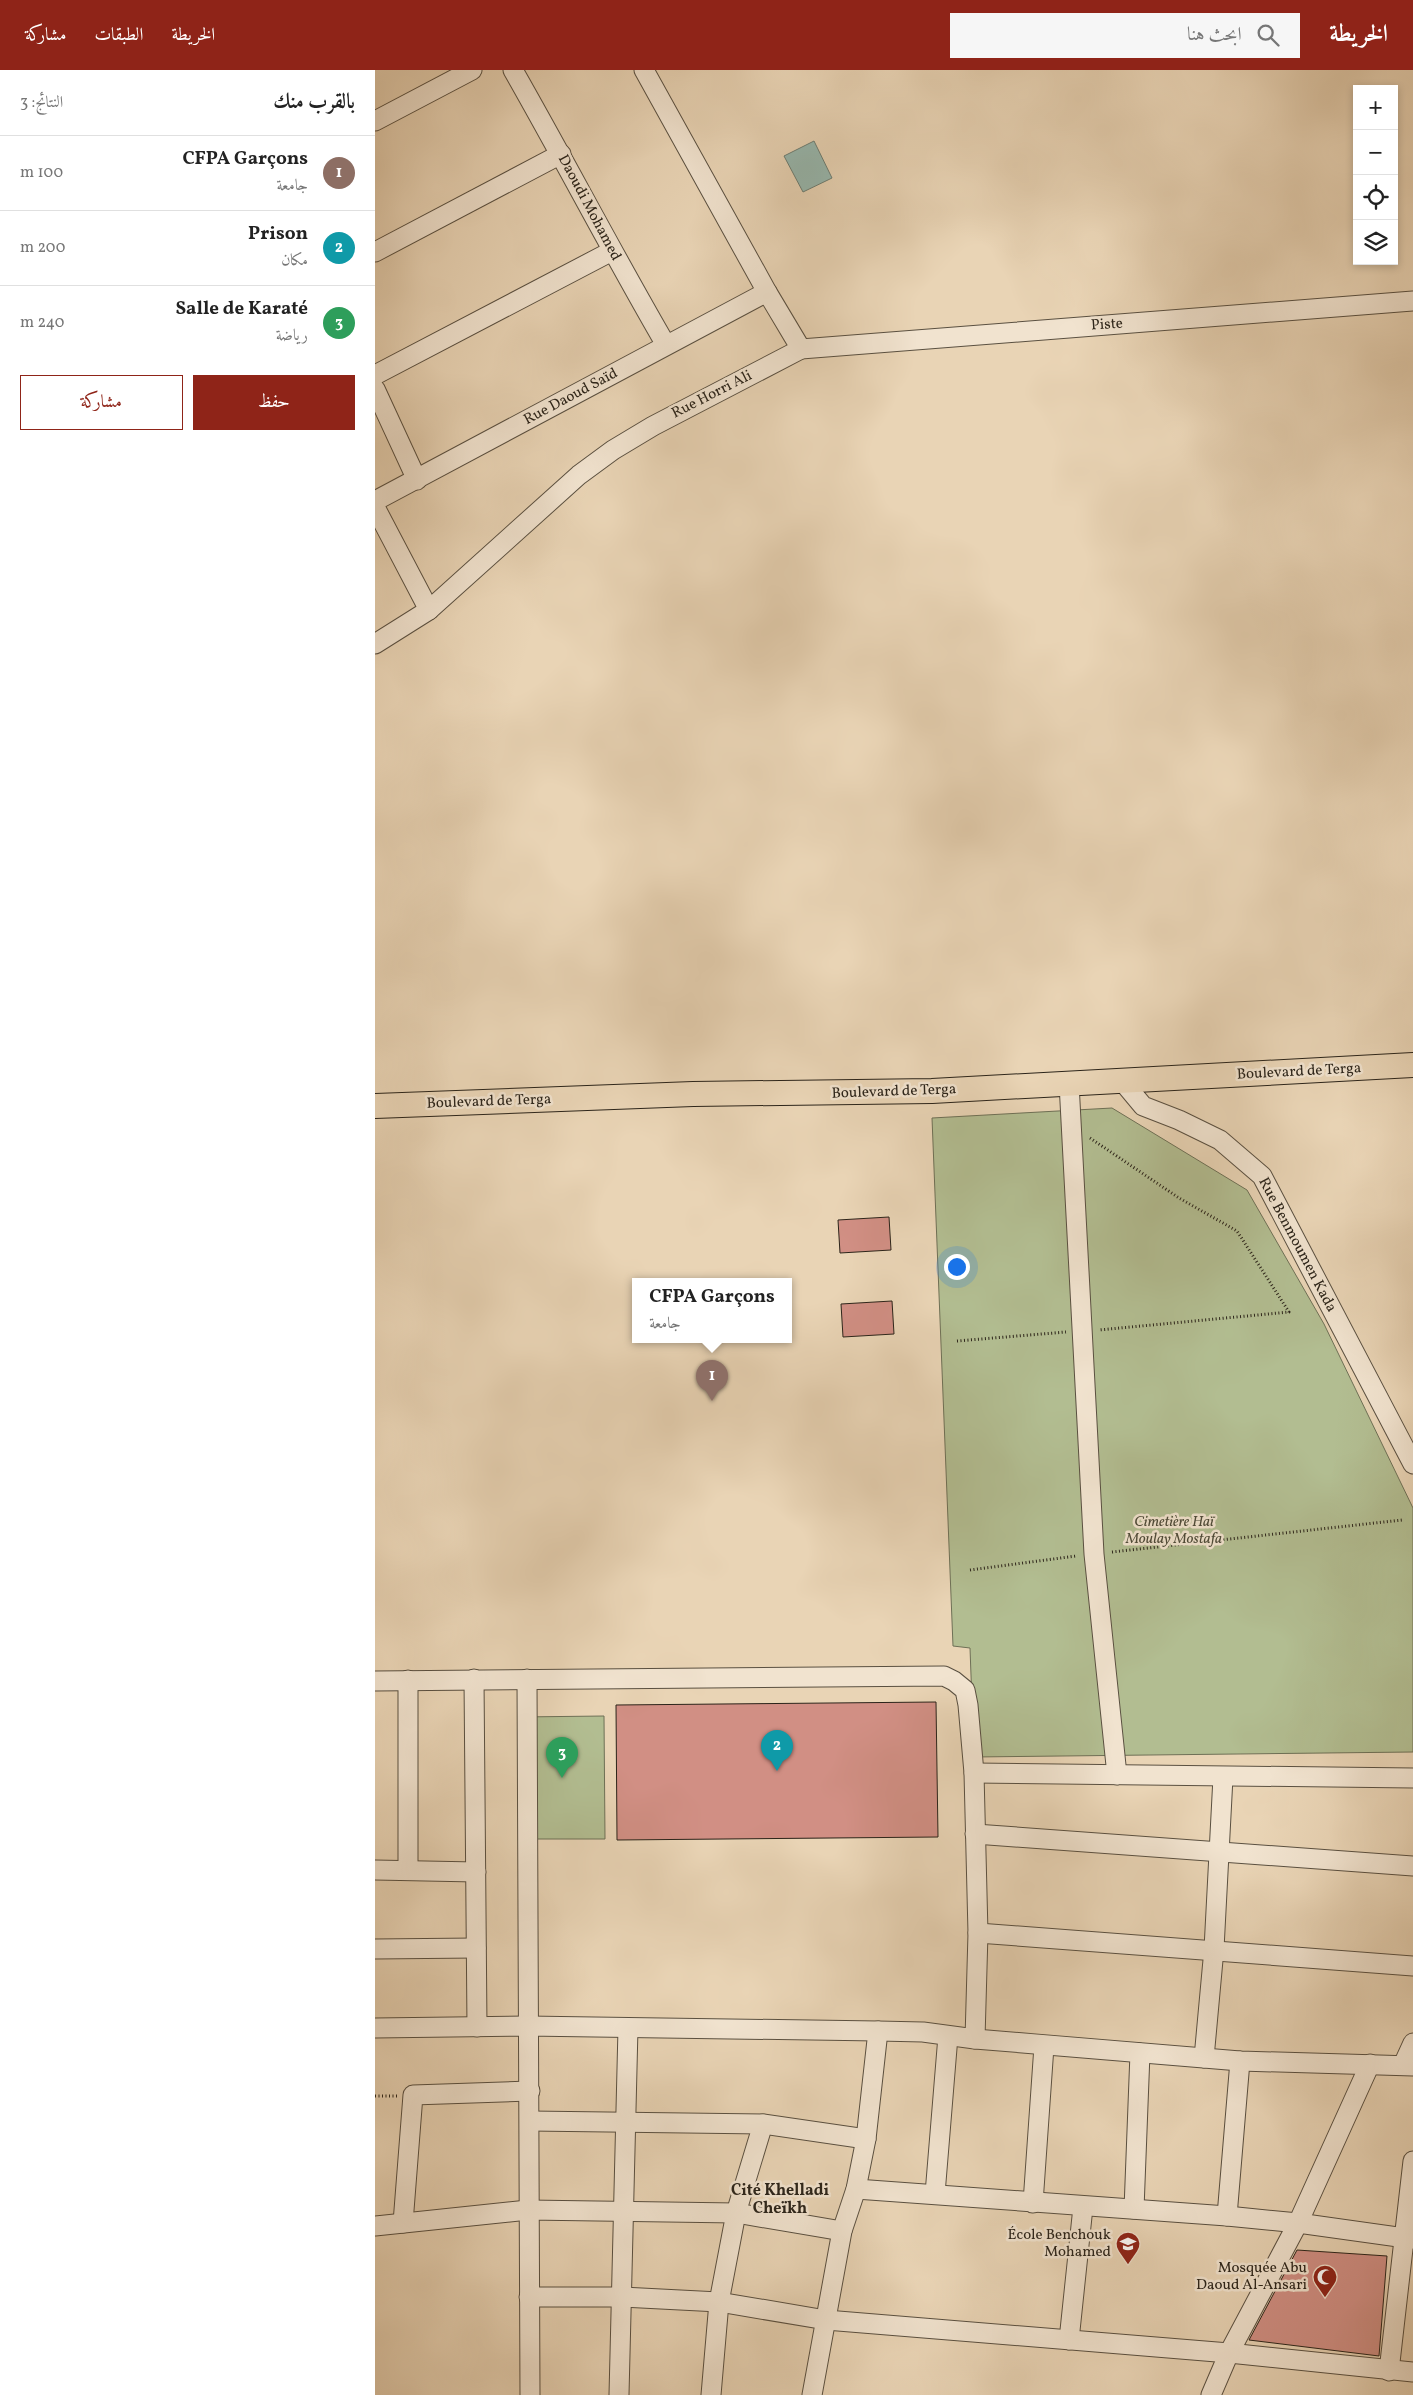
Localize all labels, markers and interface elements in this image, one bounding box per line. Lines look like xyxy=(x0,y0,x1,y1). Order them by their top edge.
search box xyxy=(950,13,1300,58)
text: الخريطة xyxy=(1330,18,1388,52)
icon: search xyxy=(1254,21,1282,49)
text: ابحث هنا xyxy=(1187,22,1242,48)
text: مشاركة xyxy=(25,23,66,48)
text: الطبقات xyxy=(94,23,143,48)
text: الخريطة xyxy=(171,23,215,48)
map controls xyxy=(1353,85,1398,265)
button: + xyxy=(1353,85,1398,130)
text: بالقرب منك xyxy=(273,88,355,117)
text: النتائج: 3 xyxy=(20,92,63,114)
button: − xyxy=(1353,130,1398,175)
text: CFPA Garçons xyxy=(182,146,308,172)
street label: Daoudi Mohamed xyxy=(552,151,626,265)
text: 100 m xyxy=(20,162,63,184)
text: 1 xyxy=(336,162,342,184)
text: جامعة xyxy=(276,175,308,197)
button: locate xyxy=(1353,175,1398,220)
button: layers xyxy=(1353,220,1398,265)
text: Prison xyxy=(248,221,308,247)
text: 200 m xyxy=(20,237,65,259)
text: 2 xyxy=(335,237,343,259)
text: مكان xyxy=(281,250,308,272)
text: Salle de Karaté xyxy=(175,296,308,322)
text: 240 m xyxy=(20,312,64,334)
text: 3 xyxy=(335,312,343,334)
street label: Piste xyxy=(1090,313,1124,337)
text: رياضة xyxy=(276,325,308,347)
street label: Rue Daoud Saïd xyxy=(520,363,622,431)
street label: Rue Horri Ali xyxy=(668,366,756,424)
button: مشاركة xyxy=(20,375,183,430)
button: حفظ xyxy=(193,375,355,430)
street label: Boulevard de Terga xyxy=(1236,1058,1362,1086)
street label: Boulevard de Terga xyxy=(831,1079,957,1105)
street label: Boulevard de Terga xyxy=(426,1089,552,1115)
street label: Rue Benmoumen Kada xyxy=(1253,1174,1341,1316)
your location xyxy=(944,1254,970,1280)
popup xyxy=(632,1278,792,1343)
text: CFPA Garçons xyxy=(649,1284,775,1310)
text: جامعة xyxy=(649,1313,681,1335)
pin: 1 xyxy=(696,1360,728,1401)
park label: Cimetière Haï Moulay Mostafa xyxy=(1125,1512,1222,1550)
pin: 2 xyxy=(761,1730,793,1771)
pin: 3 xyxy=(546,1737,578,1778)
district label: Cité Khelladi Cheïkh xyxy=(731,2180,829,2220)
place label: École Benchouk Mohamed xyxy=(1008,2225,1111,2263)
school or university icon: École Benchouk Mohamed xyxy=(1115,2231,1141,2265)
place label: Mosquée Abu Daoud Al-Ansari xyxy=(1196,2258,1307,2296)
mosque icon: Mosquée Abu Daoud Al-Ansari xyxy=(1312,2264,1338,2298)

